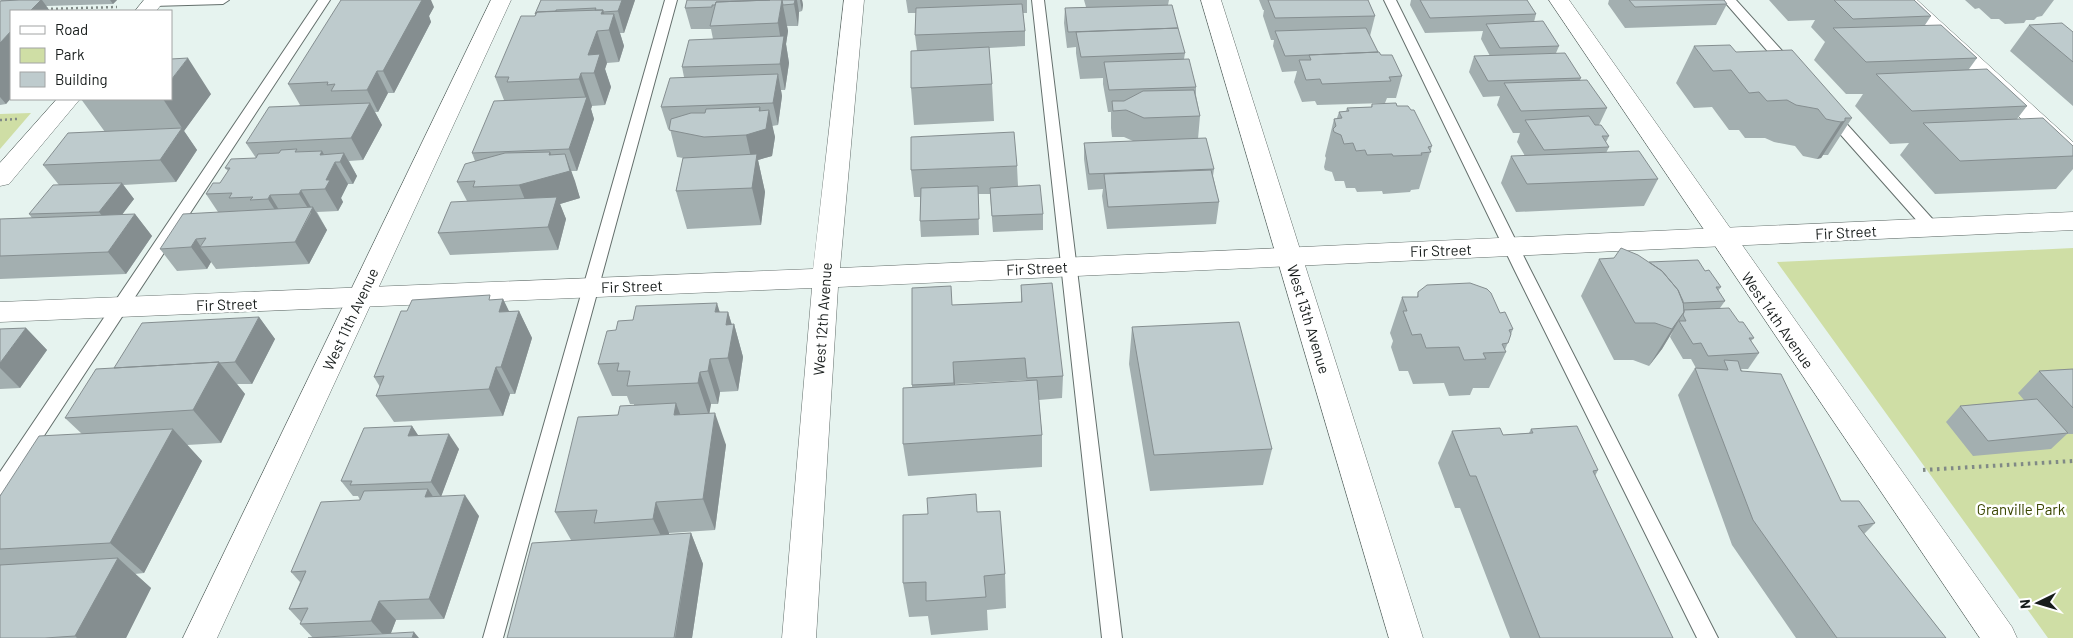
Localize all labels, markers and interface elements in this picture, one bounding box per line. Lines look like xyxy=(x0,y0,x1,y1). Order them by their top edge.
legend xyxy=(10,10,172,100)
text: Road xyxy=(55,20,88,38)
text: Park xyxy=(55,45,85,63)
text: Building xyxy=(55,70,108,88)
street label: Fir Street xyxy=(1815,221,1877,243)
street label: Fir Street xyxy=(1410,240,1472,260)
street label: Fir Street xyxy=(1006,257,1068,279)
street label: West 12th Avenue xyxy=(809,262,835,376)
street label: West 13th Avenue xyxy=(1284,262,1334,376)
street label: West 11th Avenue xyxy=(318,265,382,373)
street label: West 14th Avenue xyxy=(1738,268,1818,372)
street label: Fir Street xyxy=(601,276,663,296)
street label: Fir Street xyxy=(196,294,258,314)
park label: Granville Park xyxy=(1977,500,2066,518)
north arrow xyxy=(2013,578,2063,628)
text: N xyxy=(2016,599,2033,610)

